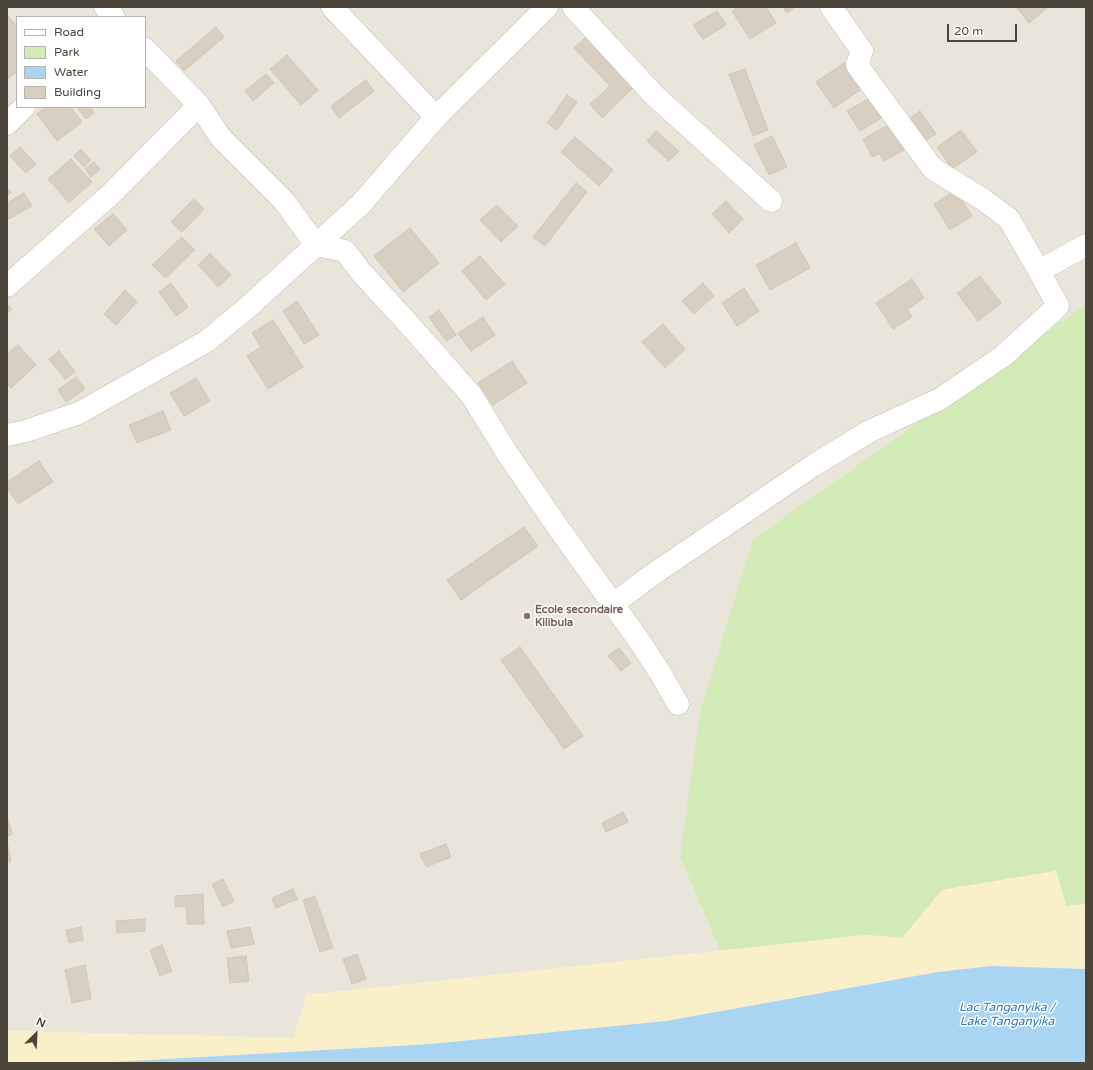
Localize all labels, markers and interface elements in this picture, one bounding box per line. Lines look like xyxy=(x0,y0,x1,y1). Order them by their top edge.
legend xyxy=(16,16,146,108)
scale bar xyxy=(949,16,1019,42)
text: 20 m xyxy=(954,24,983,38)
text: Road xyxy=(54,25,84,39)
text: Park xyxy=(54,45,80,59)
text: Water xyxy=(54,65,88,79)
text: Building xyxy=(54,85,101,99)
place label: Ecole secondaire Kilibula xyxy=(535,603,623,629)
marker: Ecole secondaire Kilibula xyxy=(522,611,532,621)
water label: Lac Tanganyika / Lake Tanganyika xyxy=(959,1001,1055,1029)
north arrow xyxy=(16,1014,56,1054)
text: N xyxy=(34,1015,48,1030)

